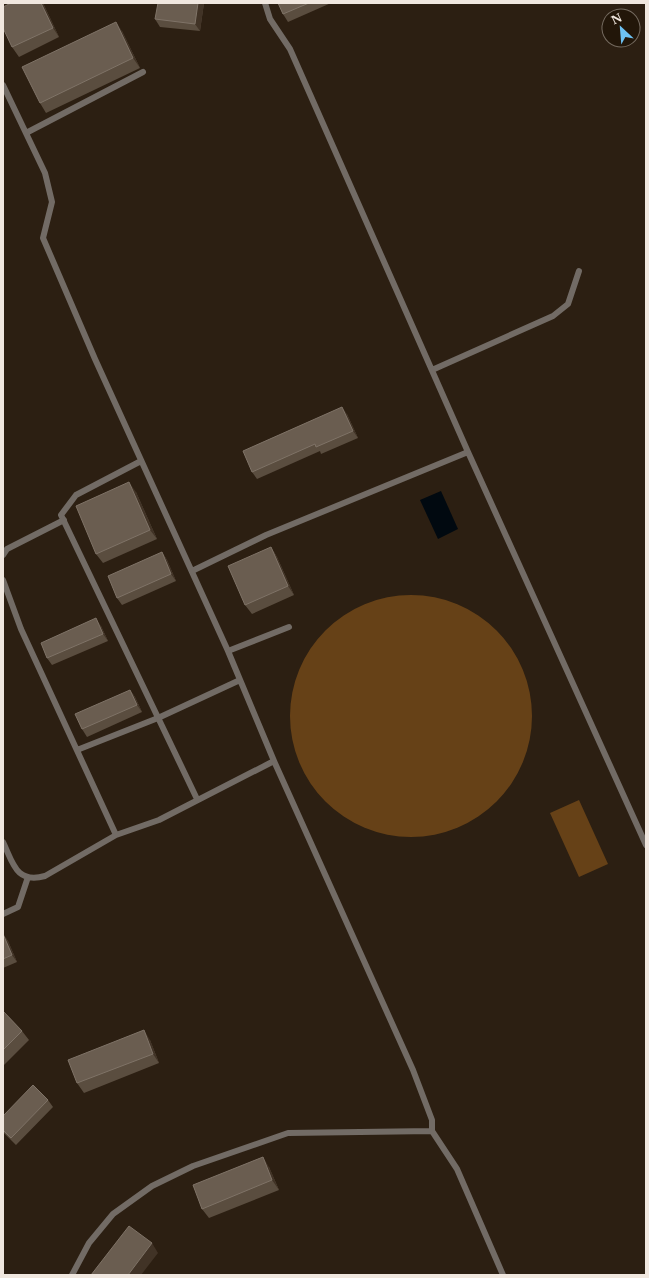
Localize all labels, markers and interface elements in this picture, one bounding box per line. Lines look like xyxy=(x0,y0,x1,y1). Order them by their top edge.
north arrow xyxy=(601,8,641,48)
text: N xyxy=(609,10,625,28)

